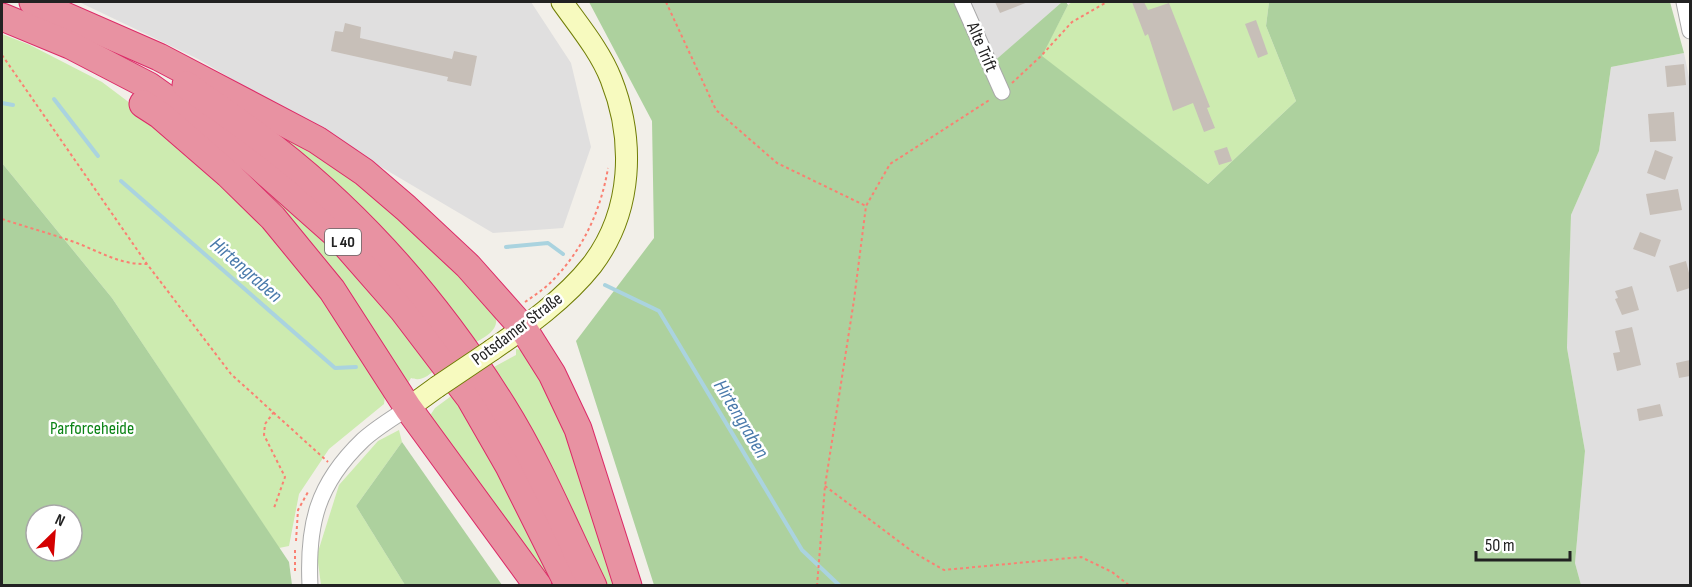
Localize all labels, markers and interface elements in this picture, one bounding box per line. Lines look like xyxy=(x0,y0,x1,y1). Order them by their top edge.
street label: Alte Trift xyxy=(962,18,1002,75)
road number: L 40 xyxy=(325,229,361,255)
water label: Hirtengraben xyxy=(205,232,287,308)
street label: Potsdamer Straße xyxy=(468,288,566,370)
water label: Hirtengraben xyxy=(708,375,774,463)
park label: Parforceheide xyxy=(50,418,134,439)
north arrow xyxy=(24,503,84,563)
text: N xyxy=(52,510,68,531)
scale bar xyxy=(1476,524,1570,562)
text: 50 m xyxy=(1485,535,1515,556)

